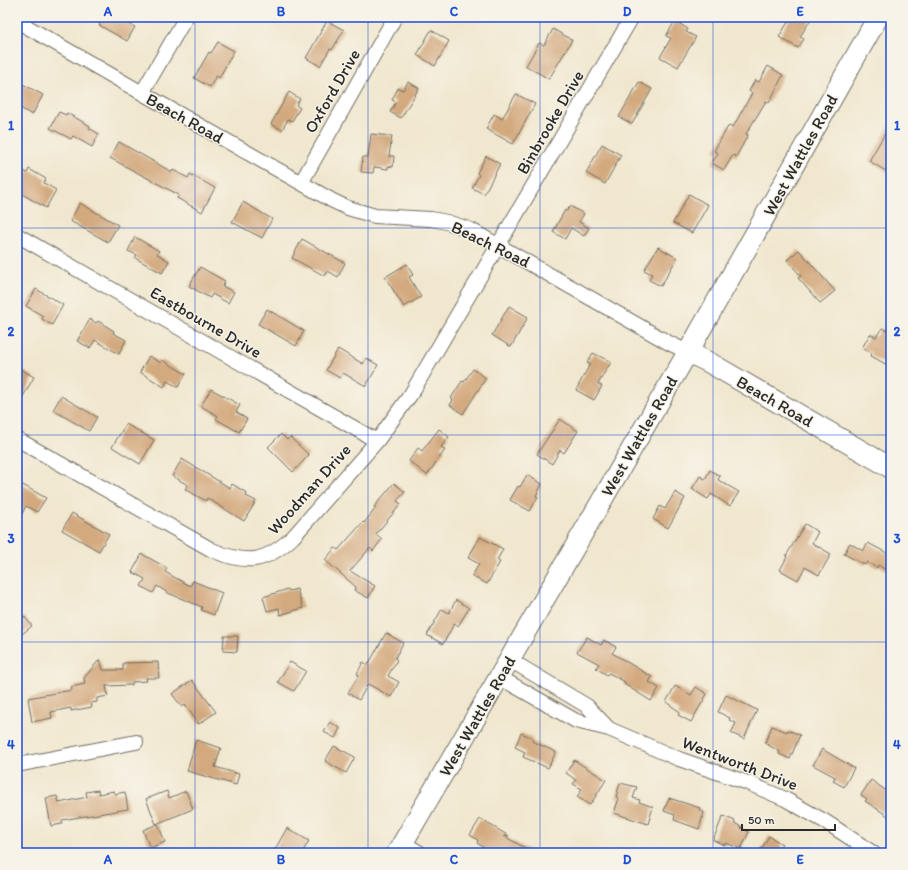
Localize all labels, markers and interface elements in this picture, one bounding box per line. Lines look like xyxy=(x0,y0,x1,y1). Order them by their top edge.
text: A xyxy=(103,4,113,19)
text: B xyxy=(277,4,286,19)
text: C xyxy=(450,4,459,19)
text: D xyxy=(623,4,632,19)
text: E xyxy=(796,4,804,19)
street label: Oxford Drive xyxy=(300,45,364,137)
street label: Binbrooke Drive xyxy=(512,67,588,177)
street label: Beach Road xyxy=(143,89,228,148)
street label: West Wattles Road xyxy=(758,91,842,219)
text: 1 xyxy=(8,118,14,133)
text: 1 xyxy=(894,118,900,133)
street label: Beach Road xyxy=(448,216,534,272)
street label: Eastbourne Drive xyxy=(147,282,265,362)
text: 2 xyxy=(8,324,15,339)
text: 2 xyxy=(894,324,901,339)
street label: Beach Road xyxy=(733,371,818,431)
street label: West Wattles Road xyxy=(596,372,682,500)
street label: Woodman Drive xyxy=(263,440,355,538)
text: 3 xyxy=(7,531,15,546)
text: 3 xyxy=(893,531,901,546)
street label: West Wattles Road xyxy=(434,652,520,780)
street label: Wentworth Drive xyxy=(679,732,801,794)
text: 4 xyxy=(7,737,15,752)
text: 4 xyxy=(893,737,901,752)
scale bar xyxy=(742,806,835,832)
text: 50 m xyxy=(748,813,774,827)
text: A xyxy=(103,852,113,867)
text: B xyxy=(277,852,286,867)
text: C xyxy=(450,852,459,867)
text: D xyxy=(623,852,632,867)
text: E xyxy=(796,852,804,867)

